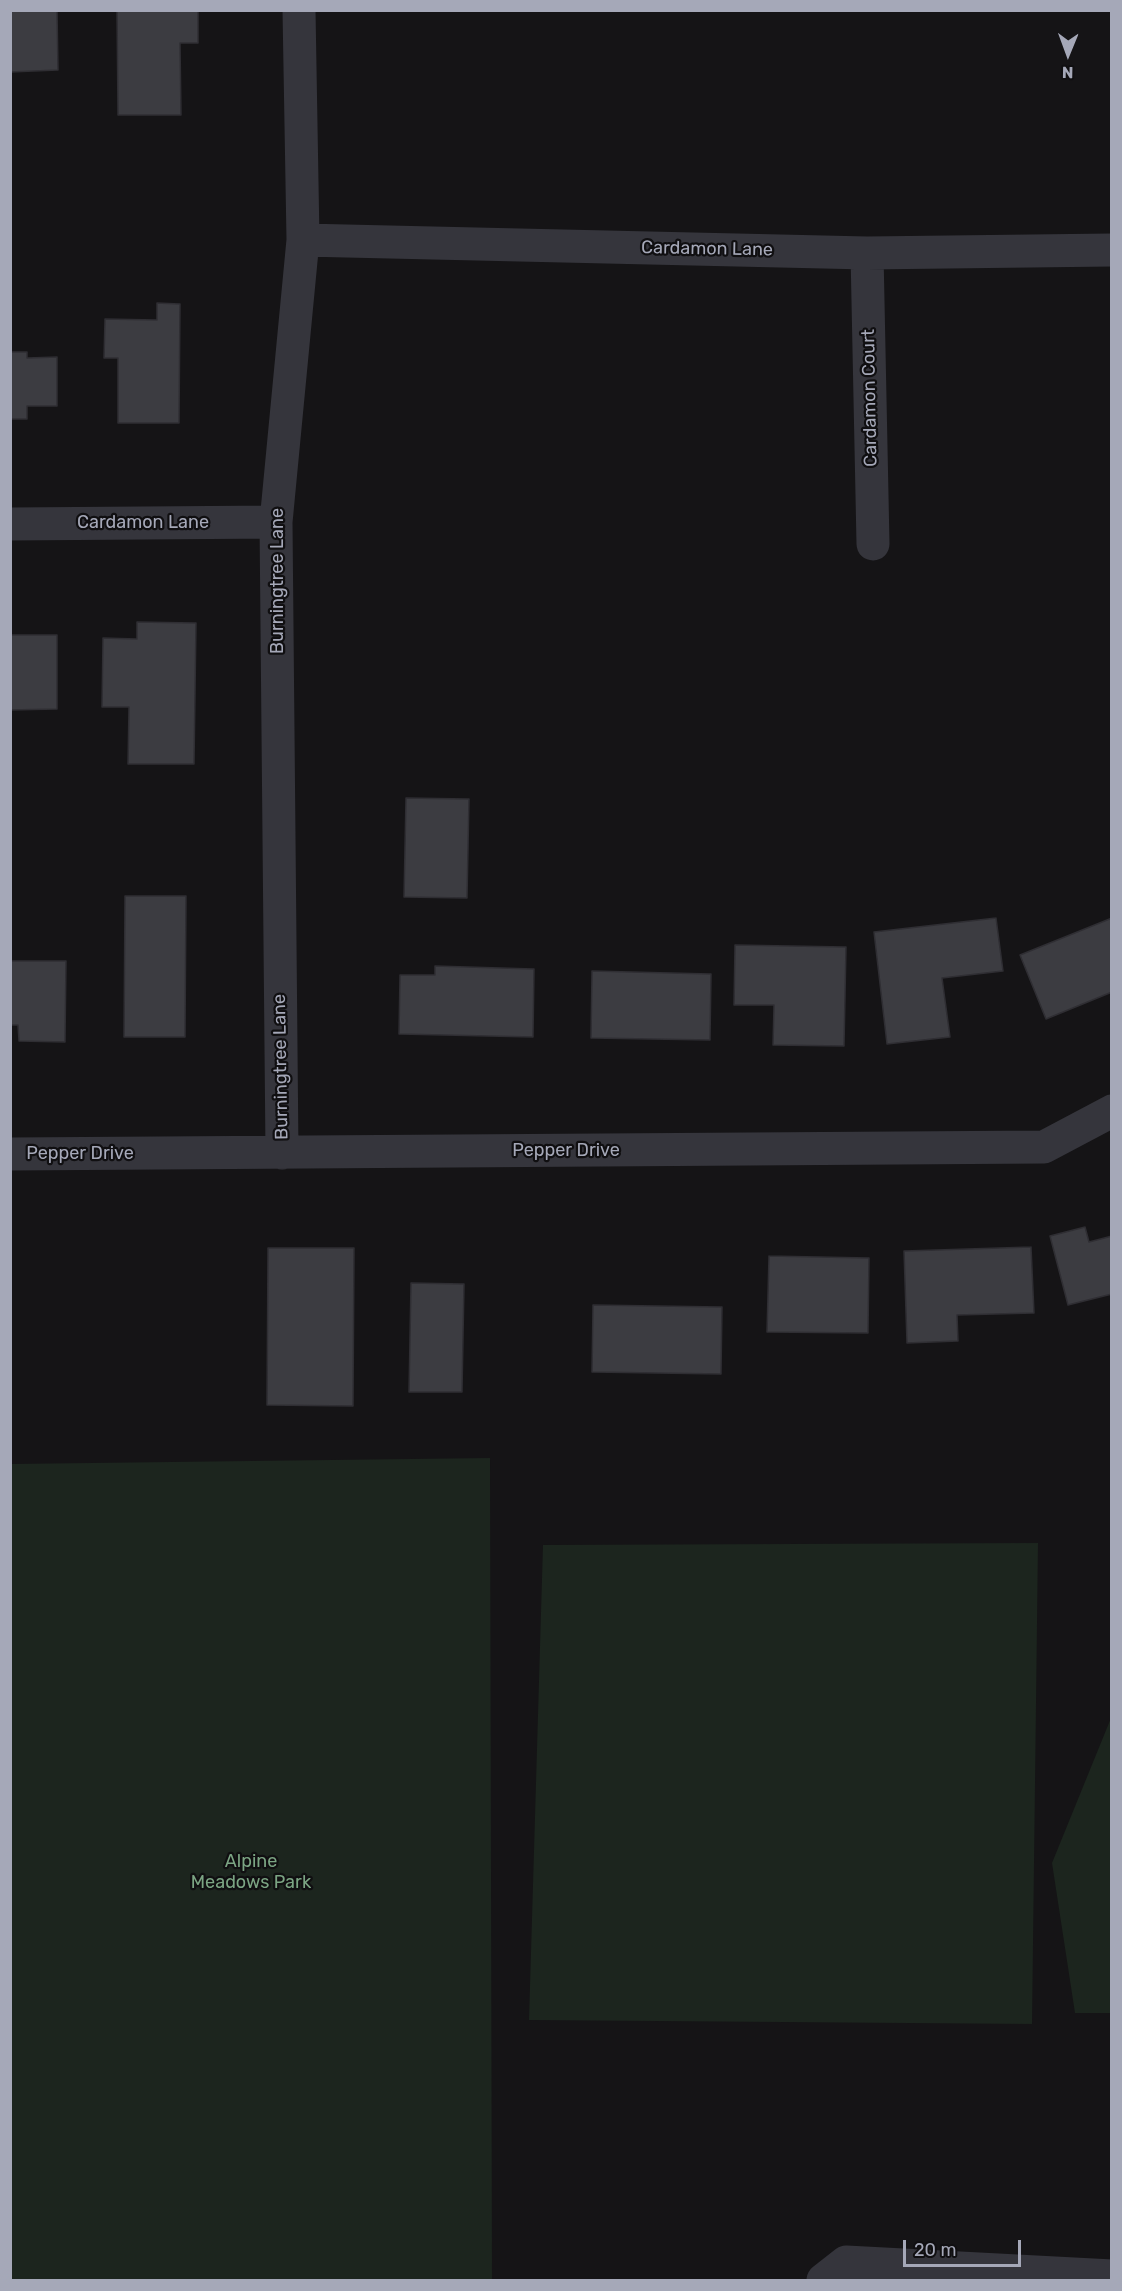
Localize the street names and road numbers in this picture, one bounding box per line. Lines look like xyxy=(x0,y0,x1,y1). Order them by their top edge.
street label: Cardamon Lane xyxy=(641,237,773,261)
street label: Cardamon Court xyxy=(858,329,882,467)
street label: Burningtree Lane xyxy=(267,508,289,654)
street label: Cardamon Lane xyxy=(77,512,209,534)
street label: Burningtree Lane xyxy=(269,994,293,1140)
street label: Pepper Drive xyxy=(512,1140,620,1162)
street label: Pepper Drive xyxy=(26,1143,134,1165)

